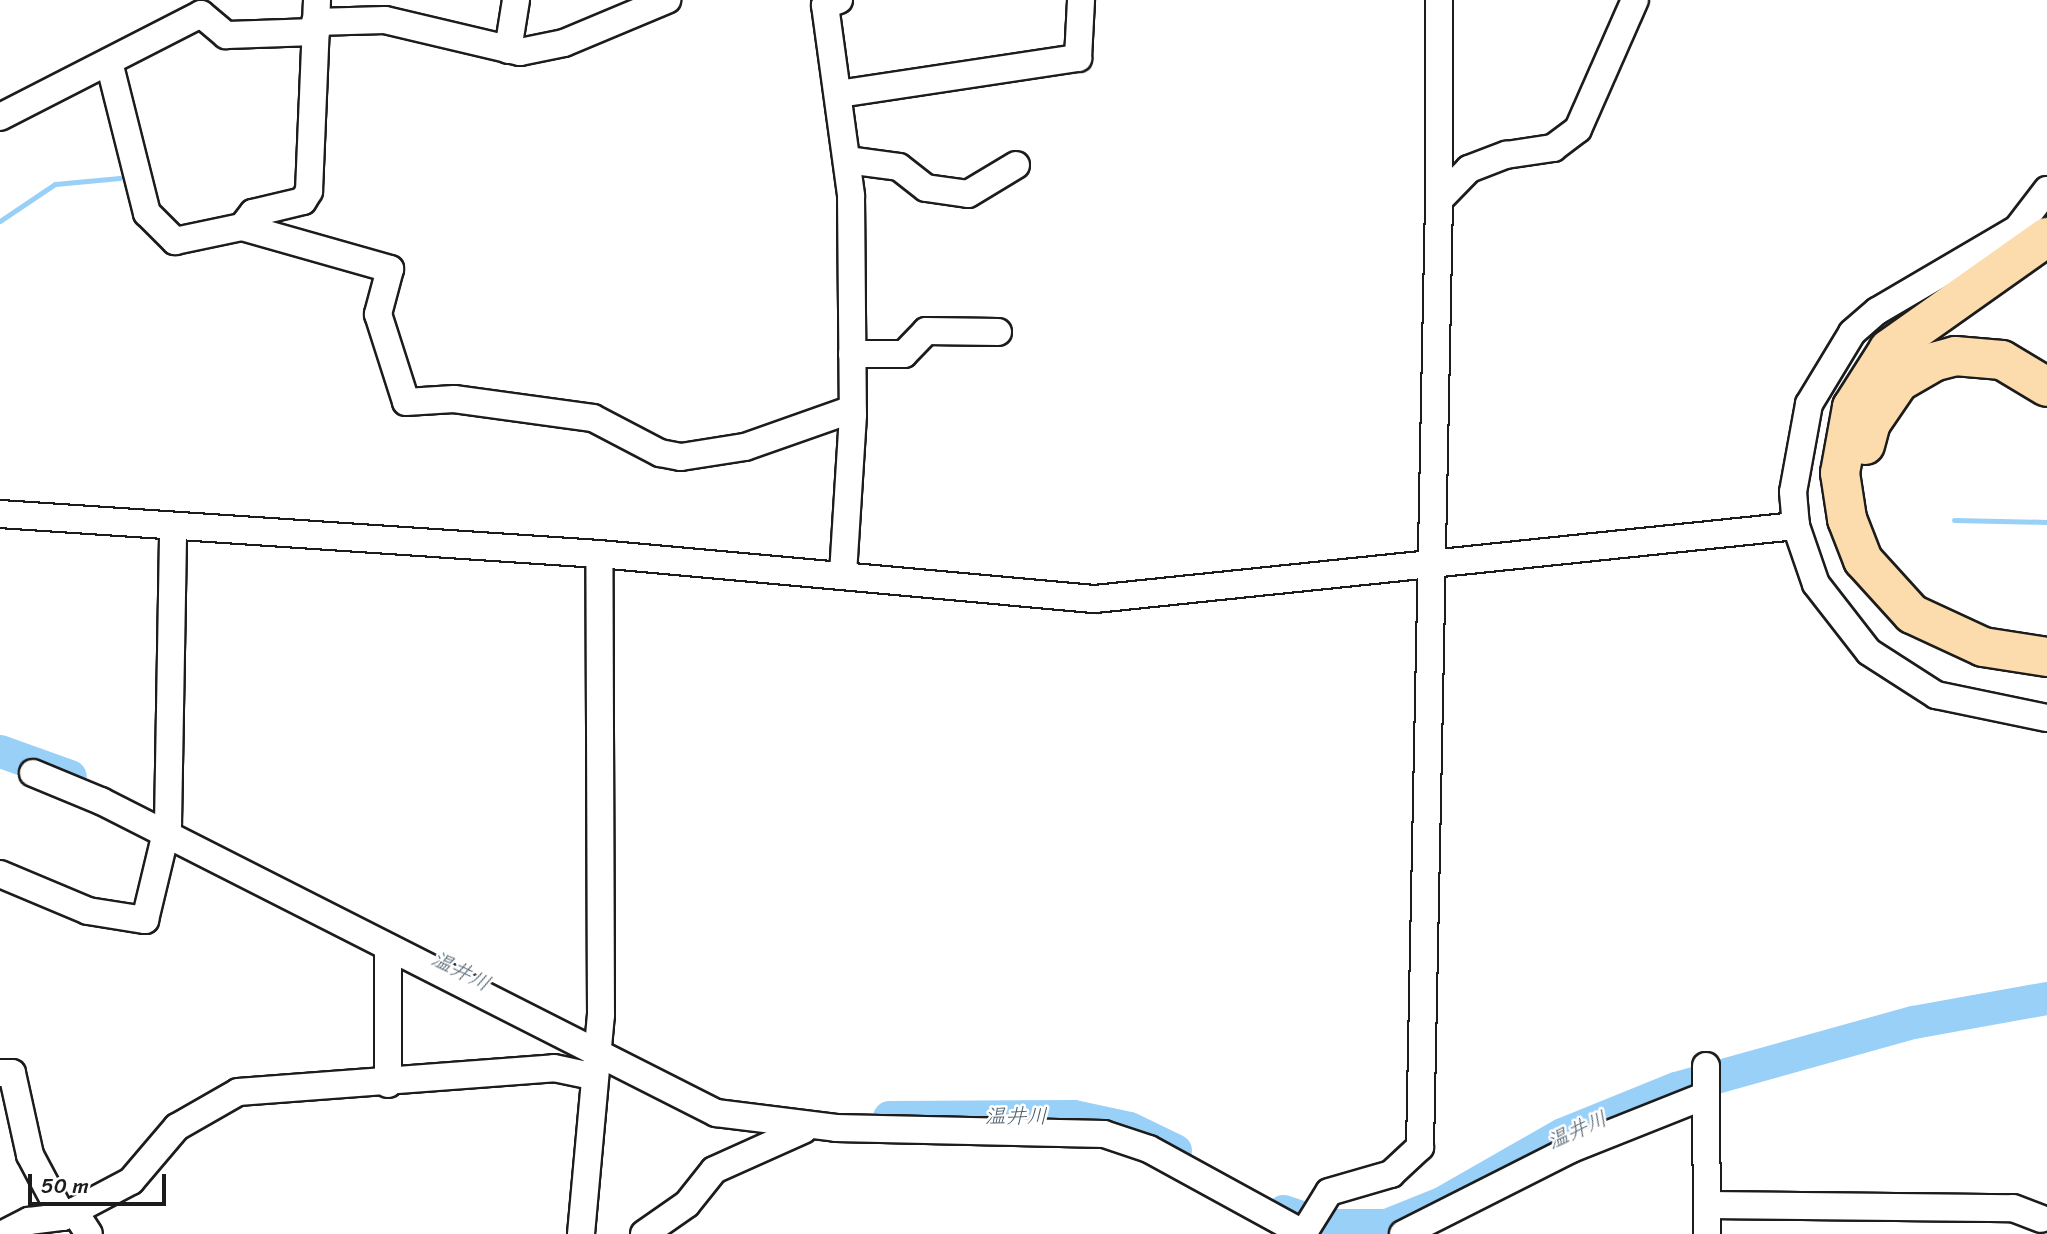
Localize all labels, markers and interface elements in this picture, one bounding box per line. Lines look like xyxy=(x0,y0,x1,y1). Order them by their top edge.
water label: 温井川 xyxy=(427,945,495,997)
water label: 温井川 xyxy=(985,1103,1047,1129)
water label: 温井川 xyxy=(1543,1106,1611,1154)
scale bar xyxy=(32,1160,170,1204)
text: 50 m xyxy=(41,1167,89,1205)

